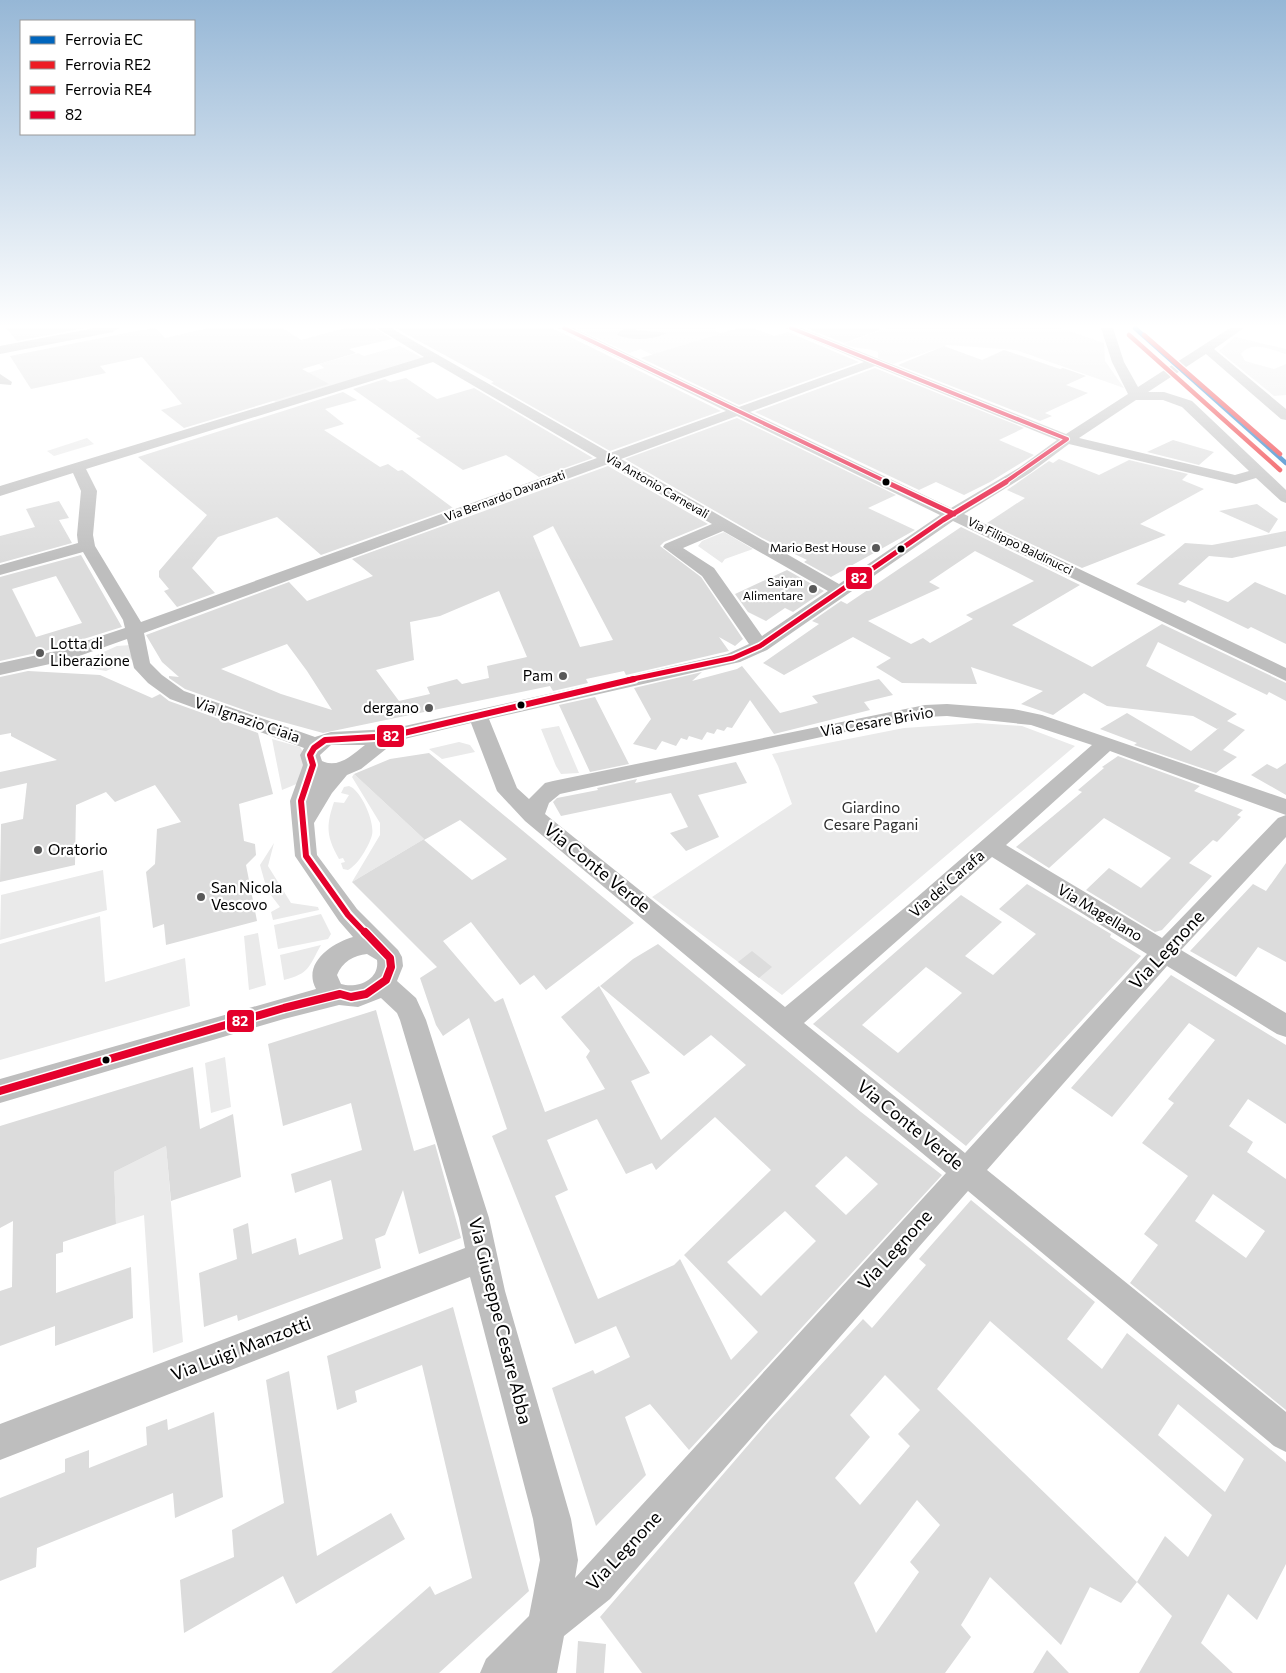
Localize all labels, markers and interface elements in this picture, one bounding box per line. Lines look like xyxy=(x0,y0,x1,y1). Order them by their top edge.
legend xyxy=(20,20,195,135)
text: Ferrovia EC xyxy=(65,30,143,48)
text: Ferrovia RE2 xyxy=(65,55,151,73)
text: Ferrovia RE4 xyxy=(65,80,152,98)
text: 82 xyxy=(65,105,82,123)
street label: Via Antonio Carnevali xyxy=(603,450,712,521)
street label: Via Bernardo Davanzati xyxy=(442,467,567,523)
unlabelled marker xyxy=(881,477,891,487)
street label: Via Filippo Baldinucci xyxy=(966,514,1075,577)
place label: Mario Best House xyxy=(770,540,866,554)
marker: Mario Best House xyxy=(870,542,882,554)
unlabelled marker xyxy=(896,544,906,554)
line badge: 82 xyxy=(845,566,873,590)
text: 82 xyxy=(851,569,867,586)
place label: Saiyan Alimentare xyxy=(743,574,803,602)
marker: Saiyan Alimentare xyxy=(807,583,819,595)
place label: Lotta di Liberazione xyxy=(50,634,130,669)
marker: Lotta di Liberazione xyxy=(34,647,46,659)
place label: Pam xyxy=(523,666,553,684)
marker: Pam xyxy=(557,670,569,682)
street label: Via Ignazio Ciaia xyxy=(192,693,302,746)
place label: dergano xyxy=(363,698,419,716)
unlabelled marker xyxy=(516,700,526,710)
marker: dergano xyxy=(423,702,435,714)
street label: Via Cesare Brivio xyxy=(819,702,935,740)
line badge: 82 xyxy=(376,724,405,748)
text: 82 xyxy=(383,727,399,744)
park label: Giardino Cesare Pagani xyxy=(824,798,918,833)
street label: Via Conte Verde xyxy=(540,818,655,917)
place label: Oratorio xyxy=(48,840,108,858)
marker: Oratorio xyxy=(32,844,44,856)
street label: Via dei Carafa xyxy=(905,846,988,921)
place label: San Nicola Vescovo xyxy=(211,878,282,913)
street label: Via Magellano xyxy=(1055,880,1146,945)
marker: San Nicola Vescovo xyxy=(195,891,207,903)
street label: Via Legnone xyxy=(1124,905,1209,993)
line badge: 82 xyxy=(226,1009,255,1033)
text: 82 xyxy=(232,1012,248,1029)
unlabelled marker xyxy=(101,1055,111,1065)
street label: Via Conte Verde xyxy=(853,1075,968,1174)
street label: Via Legnone xyxy=(853,1205,936,1294)
street label: Via Giuseppe Cesare Abba xyxy=(465,1215,537,1426)
street label: Via Luigi Manzotti xyxy=(167,1311,314,1385)
street label: Via Legnone xyxy=(581,1506,666,1594)

